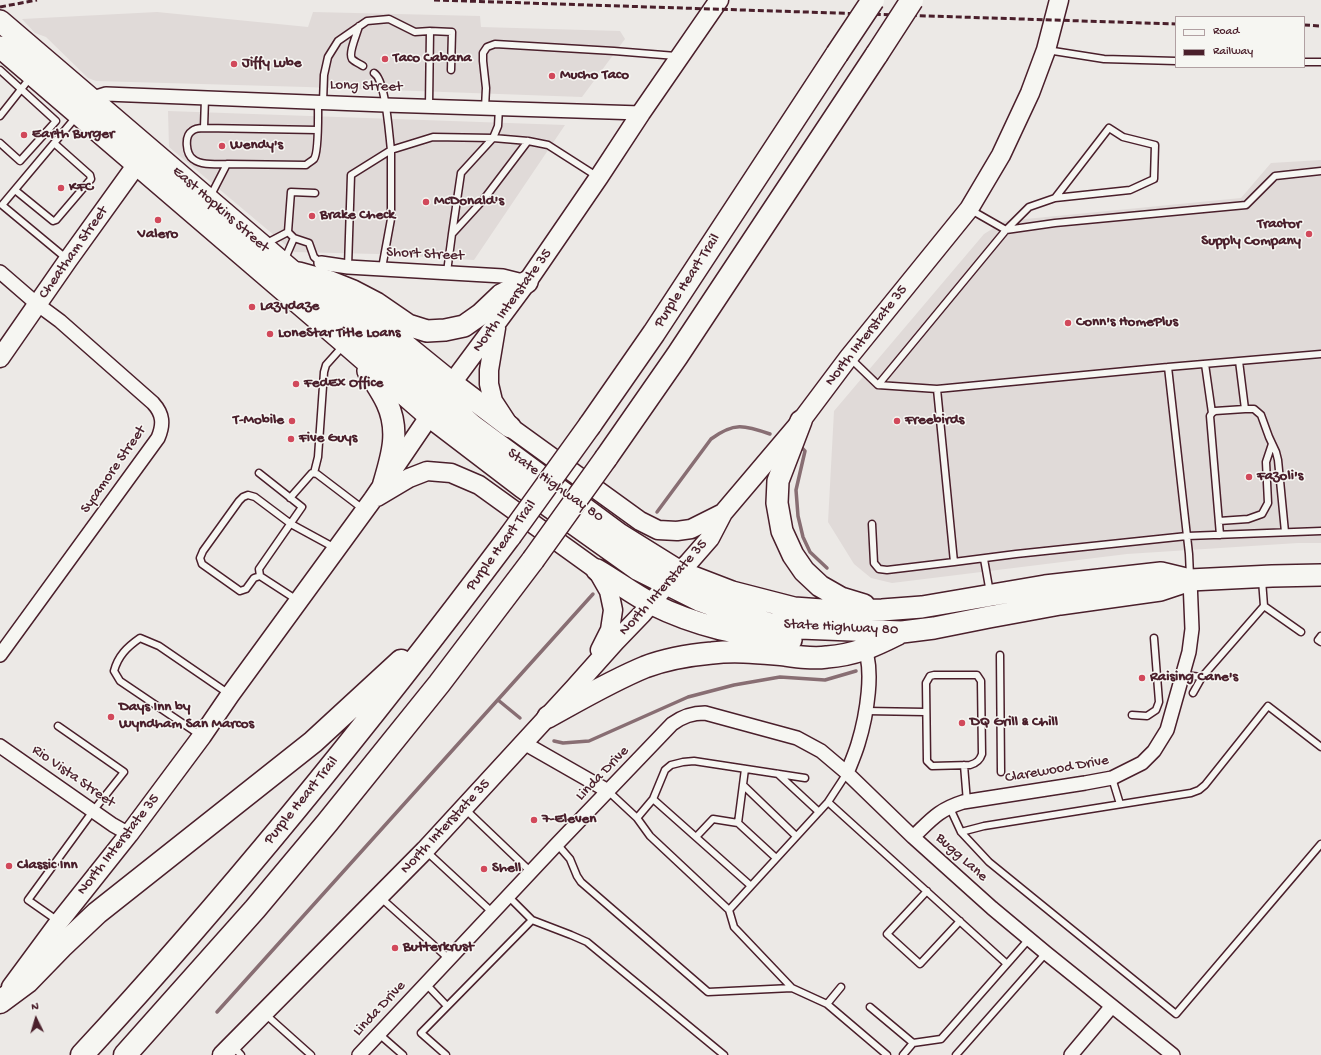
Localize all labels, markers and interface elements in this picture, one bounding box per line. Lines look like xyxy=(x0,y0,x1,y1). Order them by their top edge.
legend xyxy=(1175,16,1305,68)
text: Road xyxy=(1213,25,1239,39)
text: Railway xyxy=(1213,45,1253,59)
place label: Taco Cabana xyxy=(393,50,472,68)
marker: Taco Cabana xyxy=(380,54,390,64)
place label: Jiffy Lube xyxy=(242,55,302,73)
marker: Jiffy Lube xyxy=(229,59,239,69)
place label: Mucho Taco xyxy=(560,67,629,85)
marker: Mucho Taco xyxy=(547,71,557,81)
street label: Long Street xyxy=(329,77,403,97)
place label: Earth Burger xyxy=(32,126,114,144)
marker: Earth Burger xyxy=(19,130,29,140)
place label: Wendy's xyxy=(230,137,283,155)
marker: Wendy's xyxy=(217,141,227,151)
street label: East Hopkins Street xyxy=(168,163,272,257)
place label: KFC xyxy=(69,179,93,197)
marker: KFC xyxy=(56,183,66,193)
place label: McDonald's xyxy=(434,193,504,211)
marker: McDonald's xyxy=(421,197,431,207)
street label: Cheatham Street xyxy=(35,203,113,303)
place label: Brake Check xyxy=(320,207,395,225)
marker: Brake Check xyxy=(307,211,317,221)
marker: Valero xyxy=(153,215,163,225)
place label: Tractor Supply Company xyxy=(1201,216,1301,251)
place label: Valero xyxy=(138,226,178,244)
marker: Tractor Supply Company xyxy=(1304,229,1314,239)
street label: Purple Heart Trail xyxy=(651,231,725,331)
street label: Short Street xyxy=(386,244,464,266)
street label: North Interstate 35 xyxy=(469,246,557,356)
street label: North Interstate 35 xyxy=(822,282,912,390)
place label: Lazydaze xyxy=(260,298,319,316)
marker: Lazydaze xyxy=(247,302,257,312)
place label: Conn's HomePlus xyxy=(1076,314,1178,332)
marker: Conn's HomePlus xyxy=(1063,318,1073,328)
place label: LoneStar Title Loans xyxy=(278,325,400,343)
marker: LoneStar Title Loans xyxy=(265,329,275,339)
place label: FedEx Office xyxy=(304,375,383,393)
marker: FedEx Office xyxy=(291,379,301,389)
place label: T-Mobile xyxy=(233,412,284,430)
place label: Freebirds xyxy=(905,412,964,430)
marker: T-Mobile xyxy=(287,416,297,426)
marker: Freebirds xyxy=(892,416,902,426)
street label: Sycamore Street xyxy=(77,423,151,517)
place label: Five Guys xyxy=(299,430,357,448)
marker: Five Guys xyxy=(286,434,296,444)
street label: State Highway 80 xyxy=(503,445,607,527)
place label: Fazoli's xyxy=(1257,468,1303,486)
marker: Fazoli's xyxy=(1244,472,1254,482)
street label: Purple Heart Trail xyxy=(463,497,541,595)
street label: North Interstate 35 xyxy=(616,536,712,640)
street label: State Highway 80 xyxy=(783,616,899,640)
place label: Raising Cane's xyxy=(1150,669,1238,687)
marker: Raising Cane's xyxy=(1137,673,1147,683)
place label: Days Inn by Wyndham San Marcos xyxy=(119,699,254,734)
marker: Days Inn by Wyndham San Marcos xyxy=(106,712,116,722)
place label: DQ Grill & Chill xyxy=(970,714,1058,732)
marker: DQ Grill & Chill xyxy=(957,718,967,728)
street label: Rio Vista Street xyxy=(28,742,118,812)
street label: Linda Drive xyxy=(572,743,634,805)
street label: Clarewood Drive xyxy=(1004,752,1110,788)
street label: Purple Heart Trail xyxy=(261,753,343,849)
street label: North Interstate 35 xyxy=(397,776,495,878)
street label: North Interstate 35 xyxy=(74,791,164,899)
place label: 7-Eleven xyxy=(542,811,596,829)
marker: 7-Eleven xyxy=(529,815,539,825)
street label: Bugg Lane xyxy=(931,830,991,886)
place label: Classic Inn xyxy=(17,857,78,875)
place label: Shell xyxy=(492,860,521,878)
marker: Classic Inn xyxy=(4,861,14,871)
marker: Shell xyxy=(479,864,489,874)
place label: Butterkrust xyxy=(403,939,474,957)
marker: Butterkrust xyxy=(390,943,400,953)
street label: Linda Drive xyxy=(350,978,410,1040)
north arrow xyxy=(16,999,56,1039)
text: N xyxy=(31,1001,39,1013)

